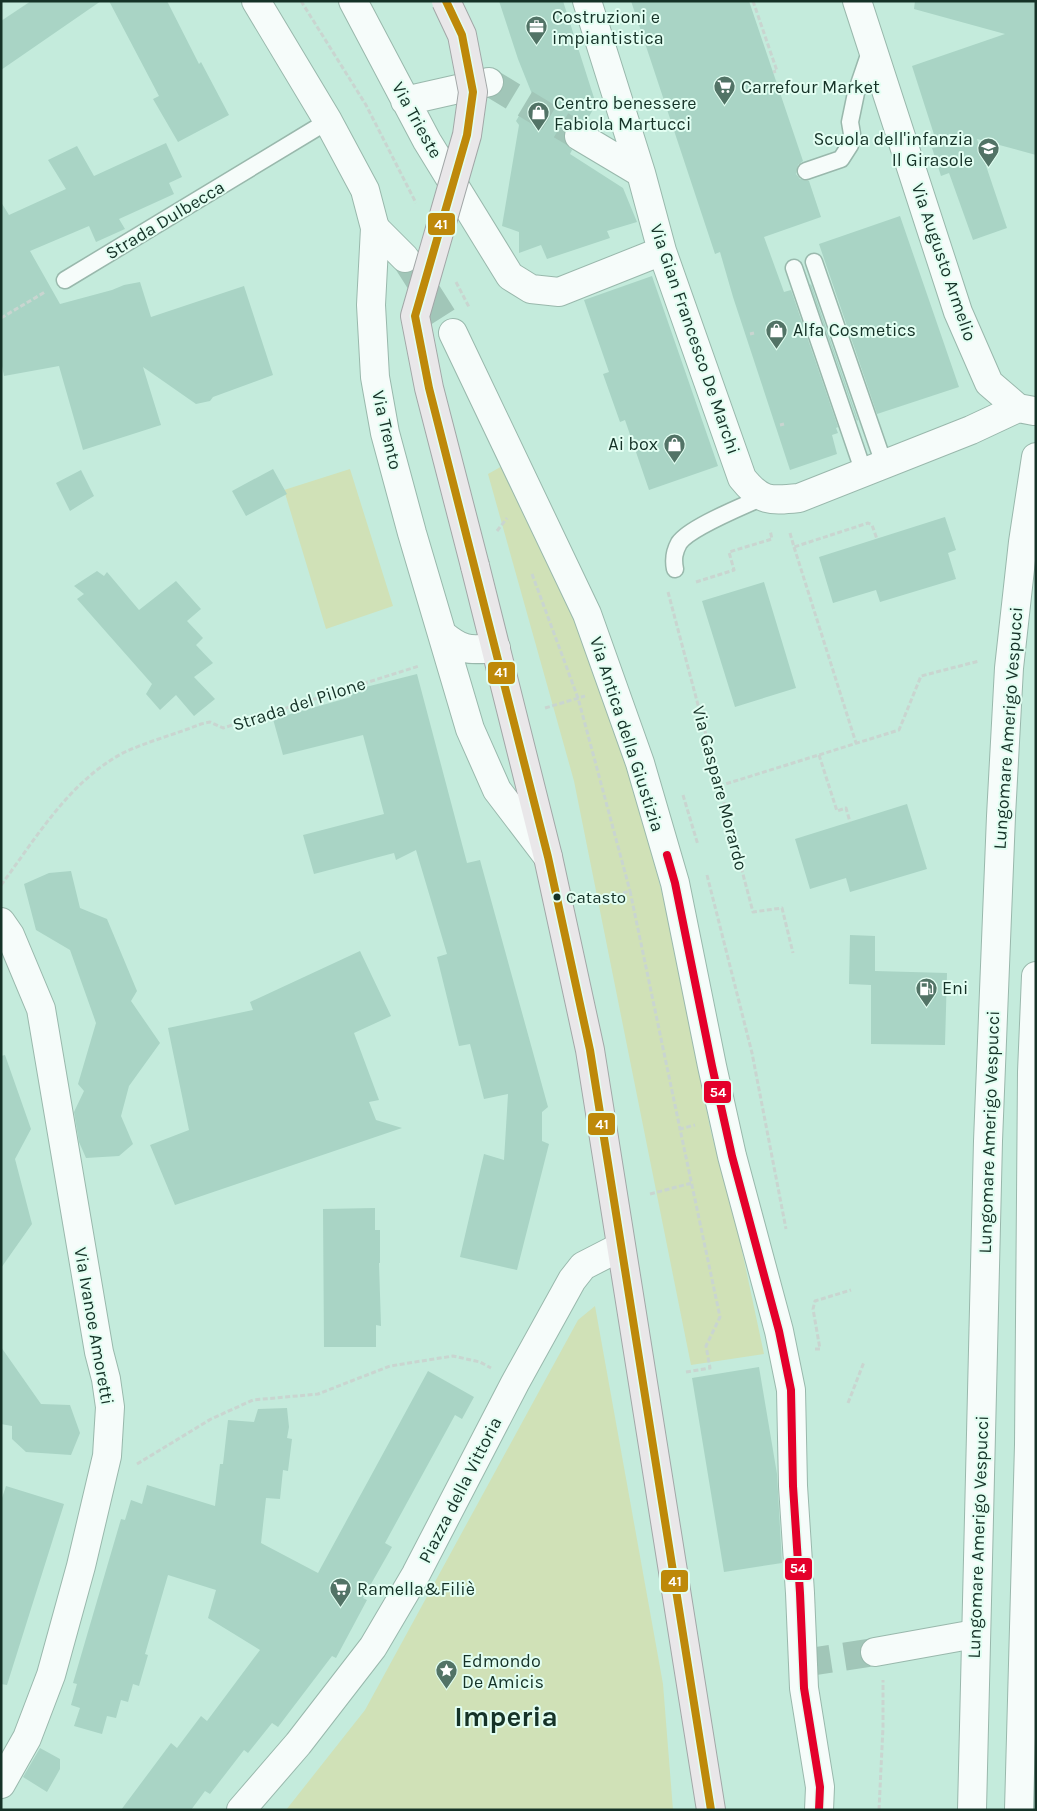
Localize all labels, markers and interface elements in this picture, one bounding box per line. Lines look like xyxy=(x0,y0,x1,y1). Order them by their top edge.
place label: Costruzioni e impiantistica xyxy=(552,6,664,49)
office icon: Costruzioni e impiantistica xyxy=(524,15,548,46)
supermarket icon: Carrefour Market xyxy=(713,75,737,106)
place label: Carrefour Market xyxy=(741,76,880,98)
street label: Via Trieste xyxy=(387,78,447,162)
place label: Centro benessere Fabiola Martucci xyxy=(554,92,696,135)
shop icon: Centro benessere Fabiola Martucci xyxy=(526,101,550,132)
place label: Scuola dell'infanzia Il Girasole xyxy=(813,128,973,171)
school or university icon: Scuola dell'infanzia Il Girasole xyxy=(977,137,1001,168)
street label: Strada Dulbecca xyxy=(101,176,229,264)
street label: Via Augusto Armelio xyxy=(907,180,981,344)
line badge: 41 xyxy=(427,212,456,236)
text: 41 xyxy=(434,216,448,233)
street label: Via Gian Francesco De Marchi xyxy=(645,221,745,457)
shop icon: Alfa Cosmetics xyxy=(765,318,789,349)
place label: Alfa Cosmetics xyxy=(793,319,916,341)
street label: Via Trento xyxy=(367,388,407,472)
shop icon: Ai box xyxy=(662,432,686,463)
place label: Ai box xyxy=(608,433,658,455)
street label: Lungomare Amerigo Vespucci xyxy=(989,606,1027,850)
street label: Via Antica della Giustizia xyxy=(585,634,669,834)
line badge: 41 xyxy=(487,661,516,685)
text: 41 xyxy=(494,664,508,681)
street label: Strada del Pilone xyxy=(230,672,368,736)
street label: Via Gaspare Morardo xyxy=(687,703,753,873)
place label: Catasto xyxy=(566,887,626,907)
marker: Catasto xyxy=(552,892,562,902)
fuel station icon: Eni xyxy=(914,976,938,1007)
place label: Eni xyxy=(942,977,968,999)
street label: Lungomare Amerigo Vespucci xyxy=(974,1010,1004,1254)
line badge: 54 xyxy=(703,1080,732,1104)
text: 54 xyxy=(710,1084,727,1101)
line badge: 41 xyxy=(587,1112,616,1136)
text: 41 xyxy=(595,1116,609,1133)
street label: Via Ivanoe Amoretti xyxy=(69,1246,119,1406)
street label: Piazza della Vittoria xyxy=(414,1413,506,1567)
street label: Lungomare Amerigo Vespucci xyxy=(963,1415,993,1659)
line badge: 54 xyxy=(784,1557,813,1581)
text: 54 xyxy=(790,1560,807,1577)
line badge: 41 xyxy=(660,1569,689,1593)
text: 41 xyxy=(668,1573,682,1590)
supermarket icon: Ramella&Filiè xyxy=(329,1577,353,1608)
place label: Ramella&Filiè xyxy=(357,1578,475,1600)
place label: Edmondo De Amicis xyxy=(462,1650,544,1693)
place icon: Edmondo De Amicis xyxy=(434,1659,458,1690)
district label: Imperia xyxy=(454,1700,558,1733)

